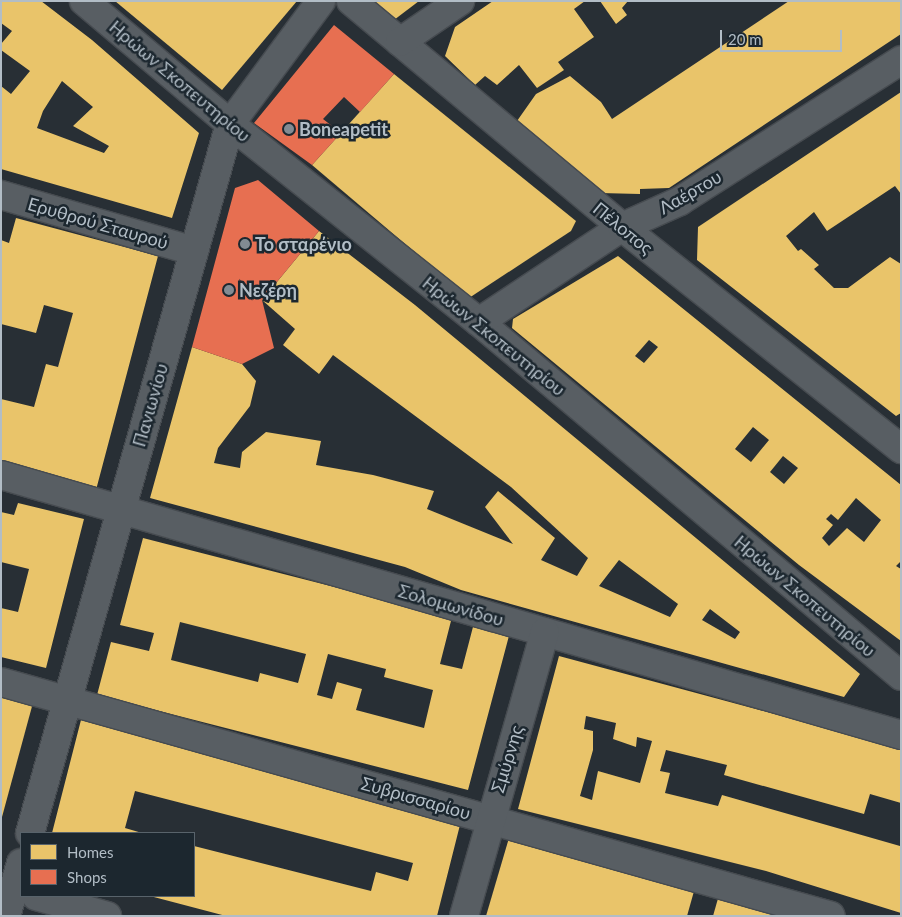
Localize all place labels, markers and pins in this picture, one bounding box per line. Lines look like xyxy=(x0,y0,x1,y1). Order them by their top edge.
place label: Boneapetit xyxy=(299,118,388,140)
marker: Boneapetit xyxy=(283,123,295,135)
place label: Το σταρένιο xyxy=(255,233,352,255)
marker: Το σταρένιο xyxy=(239,238,251,250)
place label: Νεζέρη xyxy=(239,279,297,301)
marker: Νεζέρη xyxy=(223,284,235,296)

